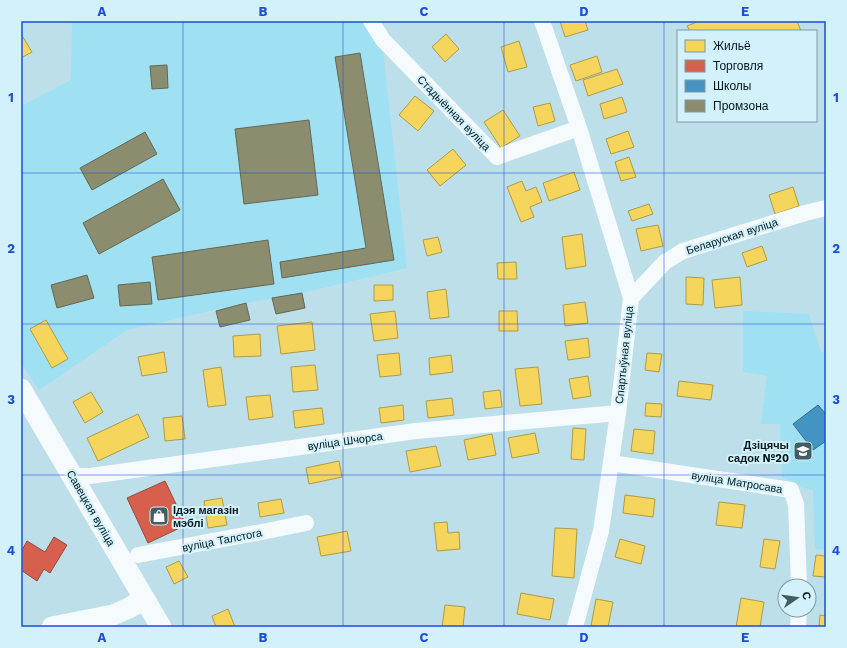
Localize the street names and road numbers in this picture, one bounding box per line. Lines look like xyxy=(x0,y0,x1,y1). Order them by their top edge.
street label: Стадыённая вуліца xyxy=(414,73,493,154)
street label: Беларуская вуліца xyxy=(685,215,780,257)
street label: Спартыўная вуліца xyxy=(613,305,636,405)
street label: вуліца Шчорса xyxy=(307,430,384,453)
street label: Савецкая вуліца xyxy=(64,468,118,549)
street label: вуліца Матросава xyxy=(691,469,784,496)
street label: вуліца Талстога xyxy=(181,526,264,555)

